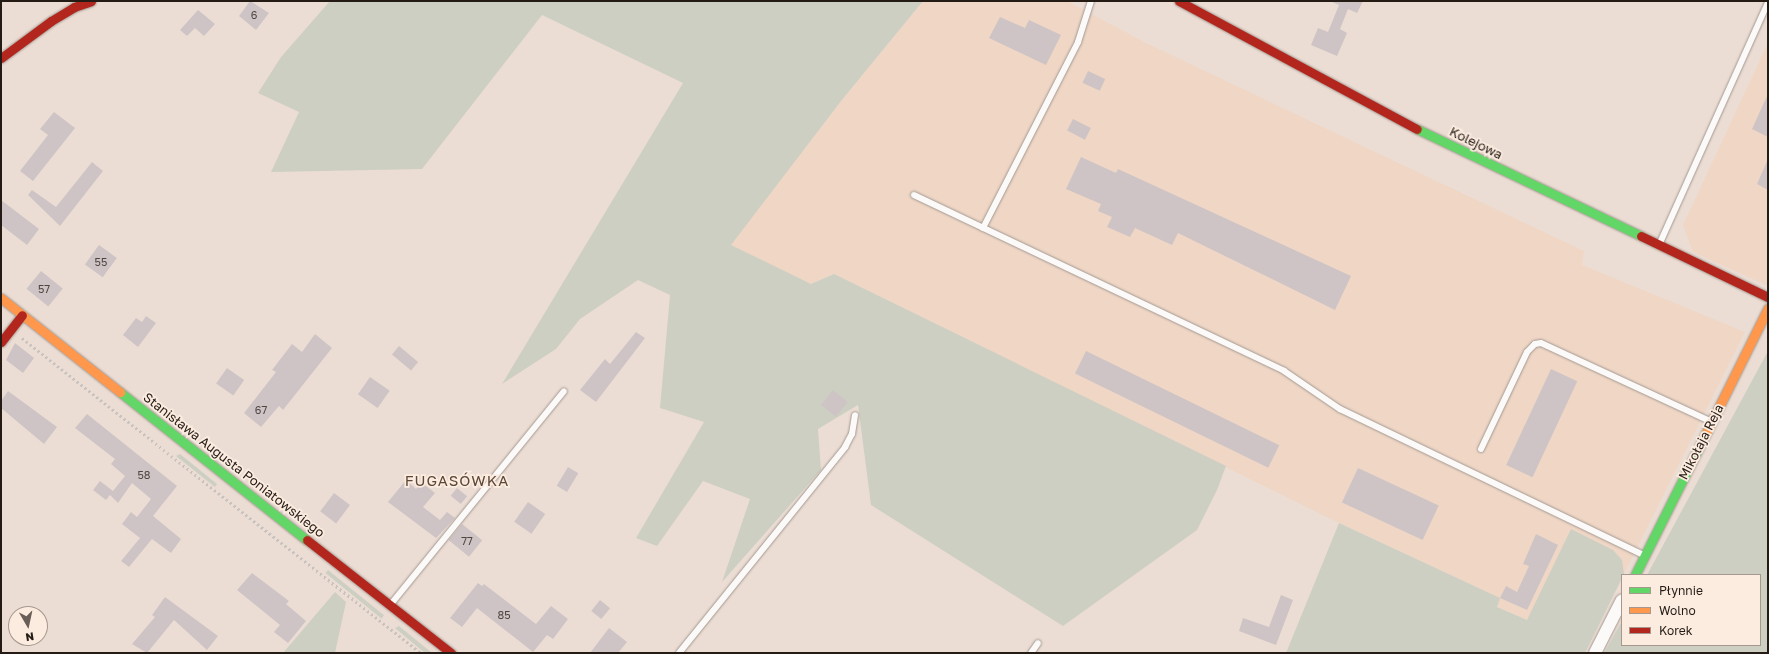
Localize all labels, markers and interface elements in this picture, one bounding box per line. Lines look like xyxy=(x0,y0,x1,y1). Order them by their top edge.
house number: 6 xyxy=(251,8,257,22)
street label: Kolejowa xyxy=(1447,124,1505,162)
house number: 55 xyxy=(95,255,107,269)
house number: 57 xyxy=(38,282,50,296)
street label: Stanisława Augusta Poniatowskiego xyxy=(140,389,328,541)
street label: Mikołaja Reja xyxy=(1675,402,1727,482)
house number: 67 xyxy=(255,403,267,417)
house number: 58 xyxy=(137,468,151,482)
district label: FUGASÓWKA xyxy=(405,472,509,490)
house number: 77 xyxy=(461,534,473,548)
legend xyxy=(1621,574,1761,646)
text: Płynnie xyxy=(1659,583,1703,598)
text: Wolno xyxy=(1659,603,1696,618)
north arrow xyxy=(8,606,48,646)
house number: 85 xyxy=(497,608,511,622)
text: Korek xyxy=(1659,623,1693,638)
text: N xyxy=(25,630,35,644)

